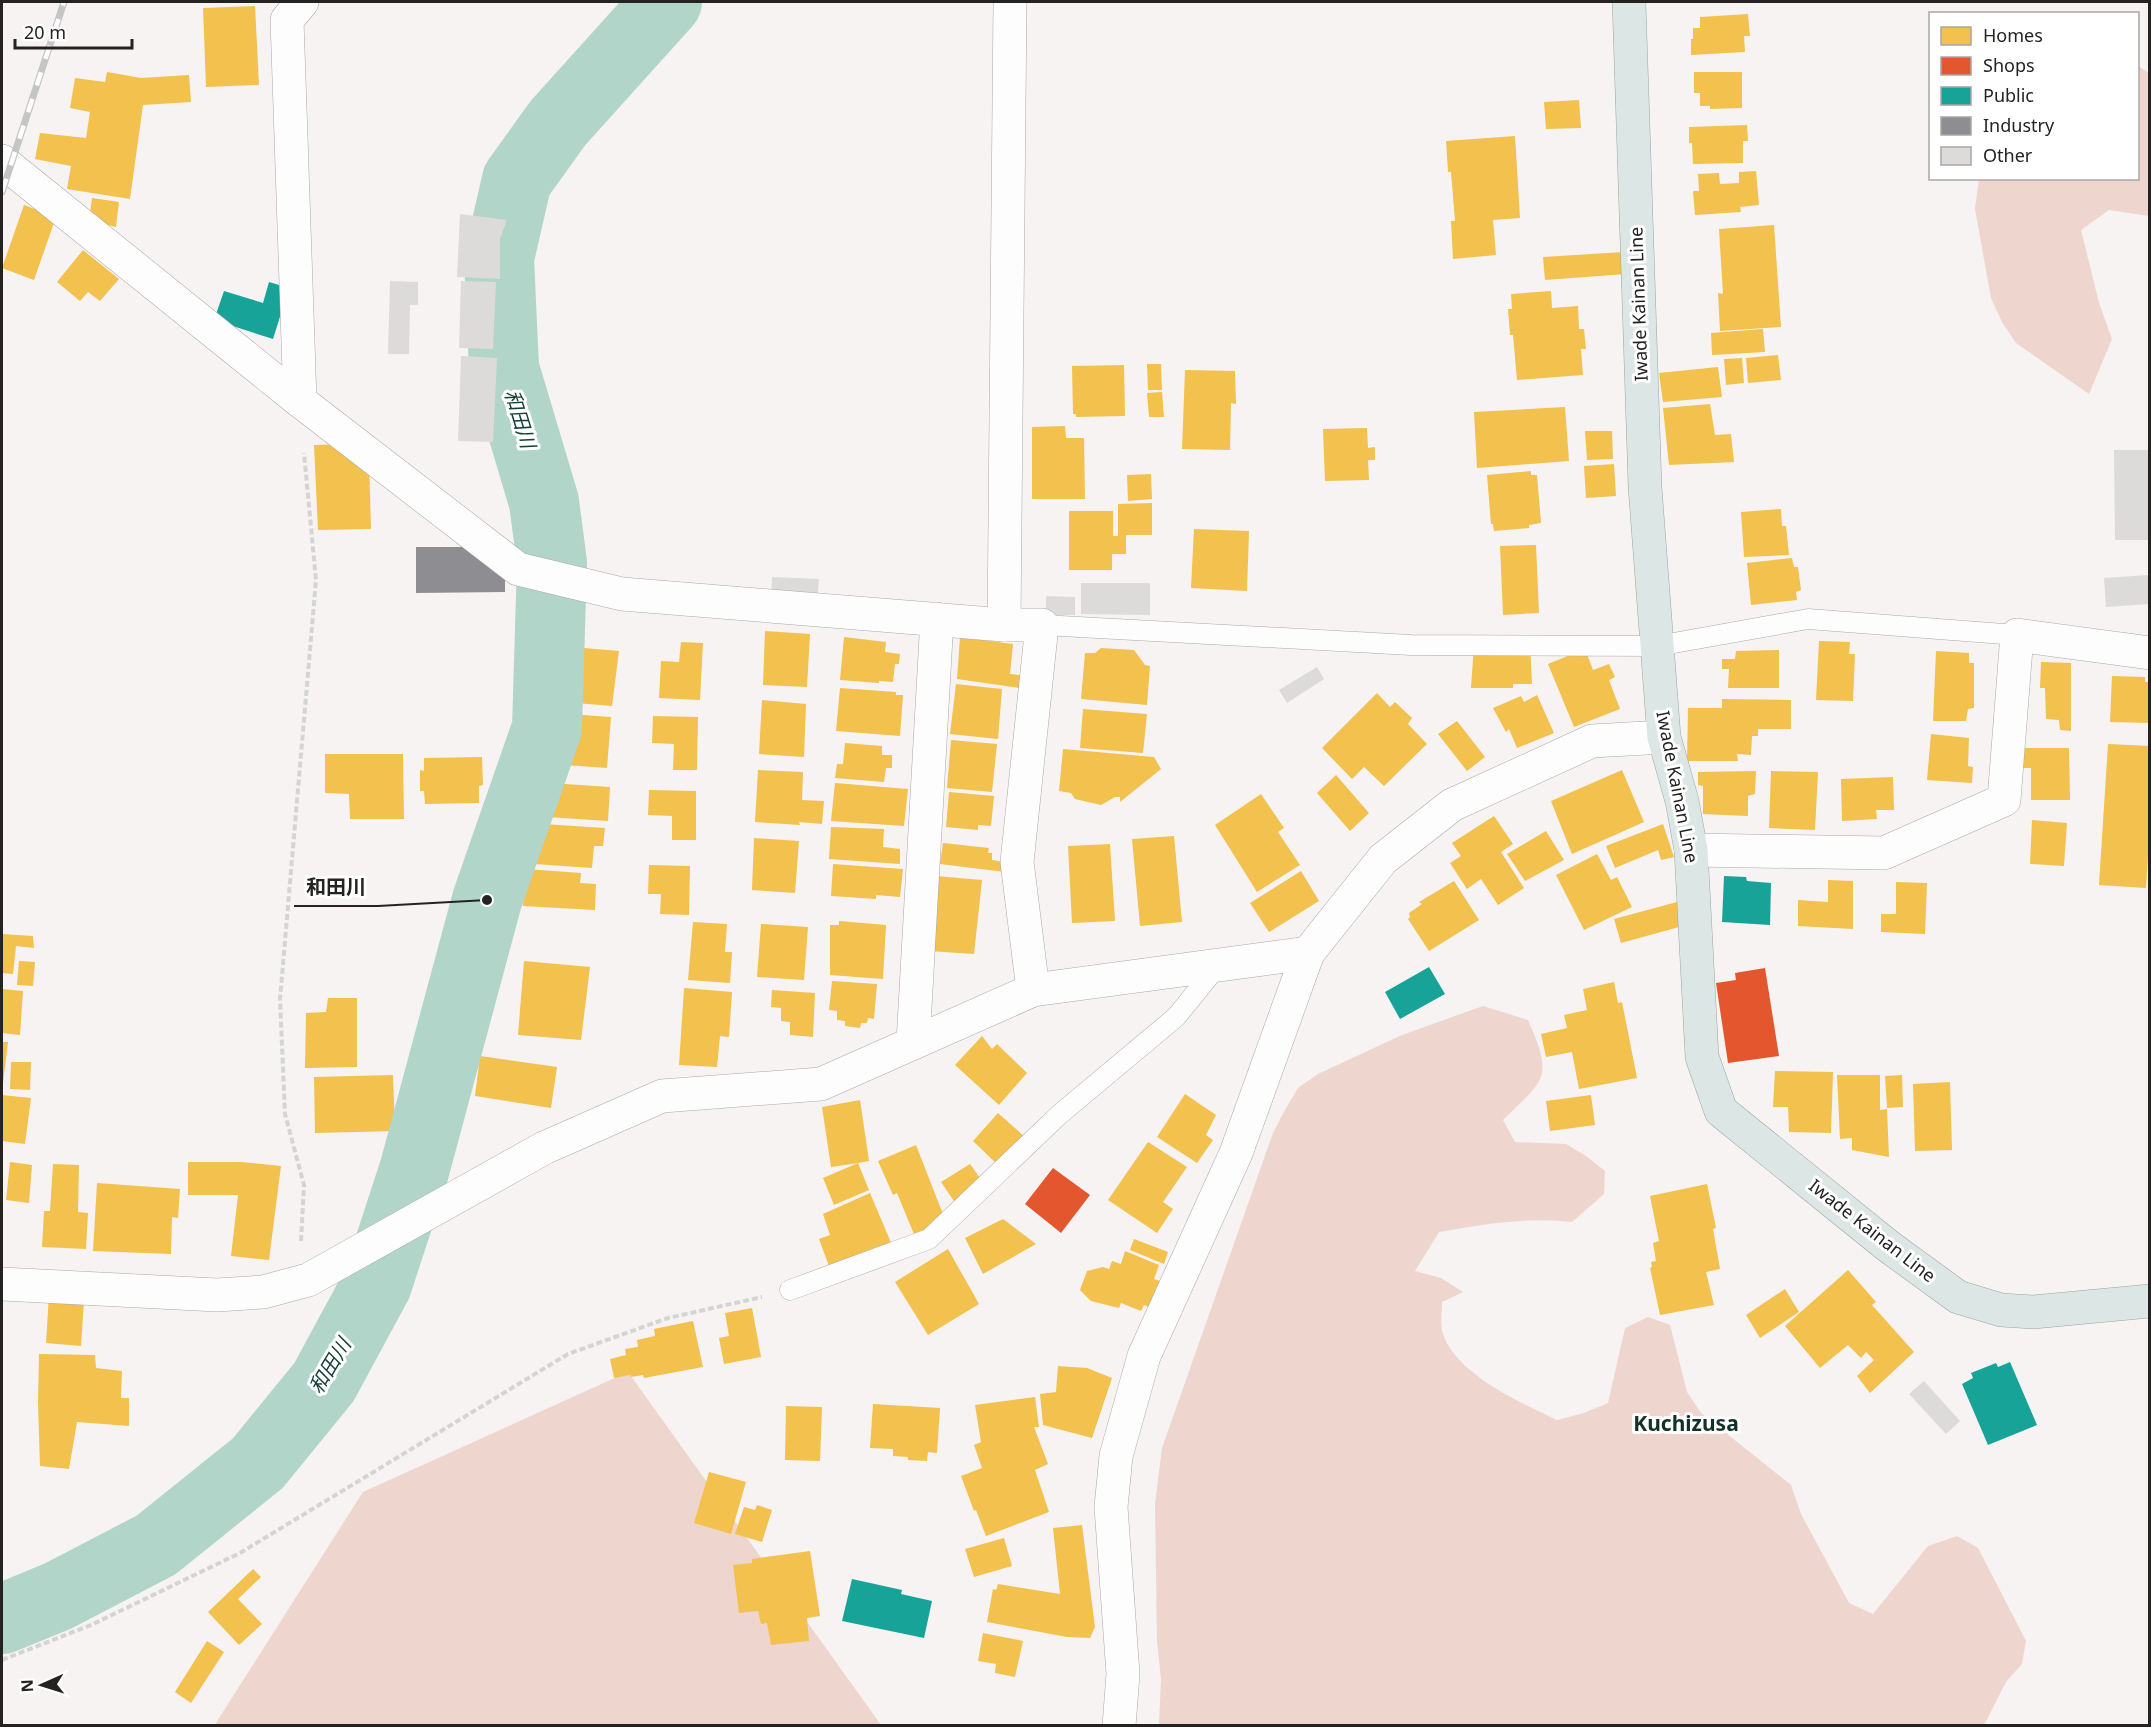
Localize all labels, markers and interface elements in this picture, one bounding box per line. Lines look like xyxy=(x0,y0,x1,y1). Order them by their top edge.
scale bar xyxy=(15,12,132,50)
legend xyxy=(1929,12,2139,180)
text: 20 m xyxy=(24,20,66,44)
text: Homes xyxy=(1983,23,2043,47)
text: Shops xyxy=(1983,53,2035,77)
text: Public xyxy=(1983,83,2034,107)
text: Industry xyxy=(1983,113,2055,137)
text: Other xyxy=(1983,143,2033,167)
street label: Iwade Kainan Line xyxy=(1623,226,1653,382)
water label: 和田川 xyxy=(499,386,543,453)
street label: Iwade Kainan Line xyxy=(1651,709,1705,865)
callout: 和田川 xyxy=(294,868,378,906)
text: 和田川 xyxy=(306,873,366,900)
street label: Iwade Kainan Line xyxy=(1804,1173,1941,1287)
water label: 和田川 xyxy=(303,1331,358,1398)
district label: Kuchizusa xyxy=(1633,1409,1739,1437)
north arrow xyxy=(12,1655,72,1715)
text: N xyxy=(16,1679,38,1693)

